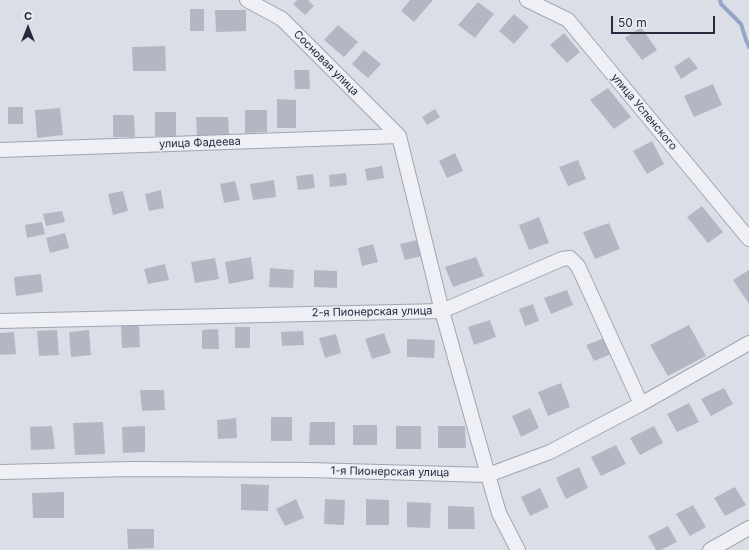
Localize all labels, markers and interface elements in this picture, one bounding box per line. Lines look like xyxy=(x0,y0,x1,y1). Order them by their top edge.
north arrow xyxy=(8,8,48,48)
scale bar xyxy=(613,8,717,34)
text: С xyxy=(24,9,32,23)
text: 50 m xyxy=(618,15,647,30)
street label: Сосновая улица xyxy=(291,28,361,98)
street label: улица Успенского xyxy=(608,71,680,153)
street label: улица Фадеева xyxy=(159,135,241,151)
street label: 2-я Пионерская улица xyxy=(312,304,432,320)
street label: 1-я Пионерская улица xyxy=(331,464,449,480)

